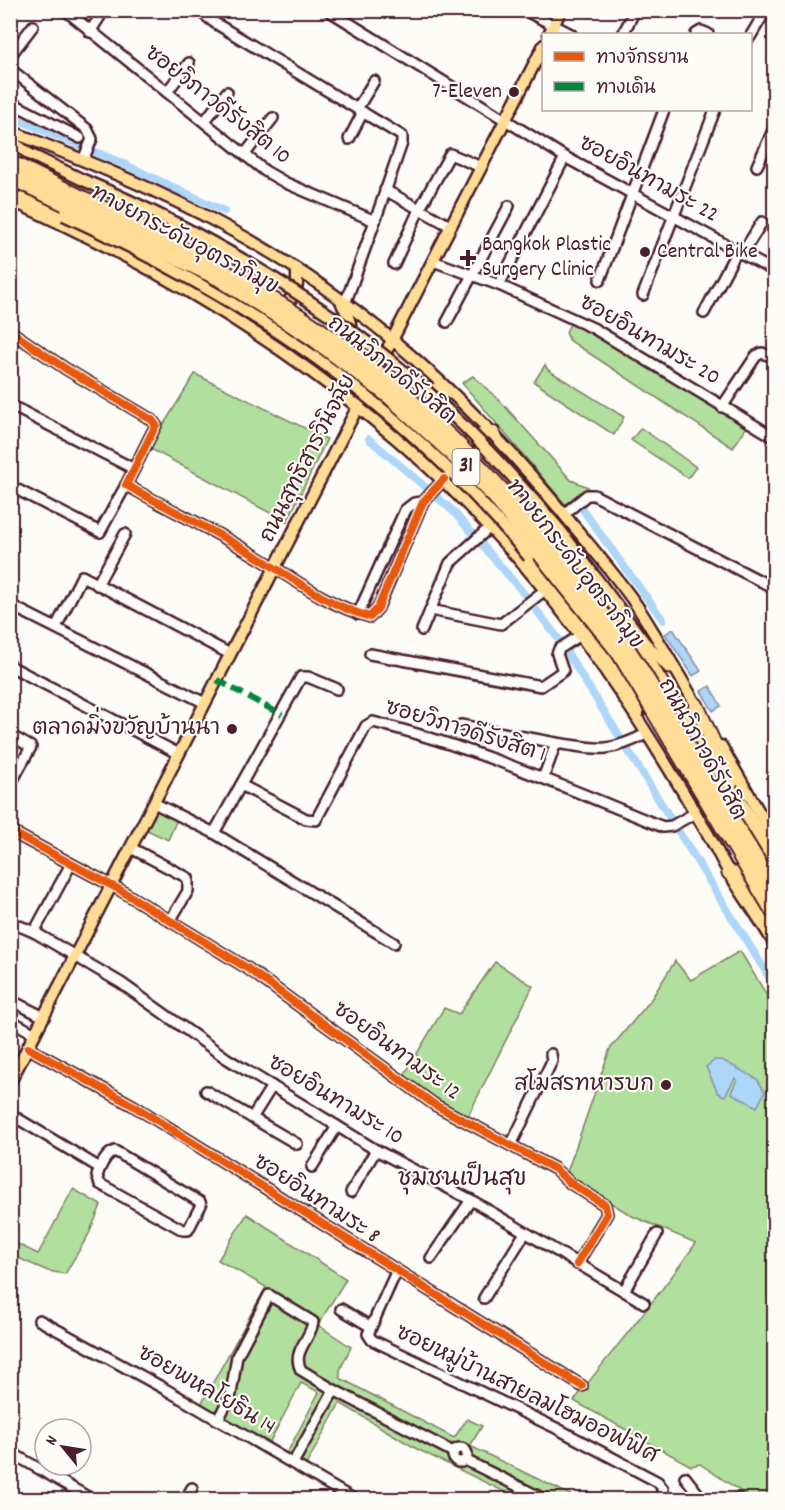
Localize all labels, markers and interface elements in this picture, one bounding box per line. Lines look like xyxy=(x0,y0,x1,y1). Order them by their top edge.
legend xyxy=(542,33,752,111)
street label: ซอยวิภาวดีรังสิต 10 xyxy=(137,38,297,173)
text: ทางจักรยาน xyxy=(596,46,688,72)
text: ทางเดิน xyxy=(596,76,656,102)
place label: 7-Eleven xyxy=(432,77,502,108)
marker: 7-Eleven xyxy=(507,85,521,99)
street label: ซอยอินทามระ 22 xyxy=(572,128,724,231)
street label: ทางยกระดับอุตราภิมุข xyxy=(85,177,284,304)
place label: Bangkok Plastic Surgery Clinic xyxy=(482,230,611,286)
place label: Central Bike xyxy=(657,237,758,268)
marker: Central Bike xyxy=(638,245,652,259)
marker: Bangkok Plastic Surgery Clinic xyxy=(459,249,477,267)
street label: ซอยอินทามระ 20 xyxy=(573,287,726,394)
street label: ถนนวิภาวดีรังสิต xyxy=(320,308,463,433)
street label: ถนนสุทธิสารวินิจฉัย xyxy=(252,369,365,549)
road number: 31 xyxy=(452,449,480,485)
street label: ทางยกระดับอุตราภิมุข xyxy=(497,473,651,657)
street label: ถนนวิภาวดีรังสิต xyxy=(649,673,754,827)
street label: ซอยวิภาวดีรังสิต 1 xyxy=(381,692,549,771)
place label: ตลาดมิ่งขวัญบ้านนา xyxy=(32,706,220,745)
marker: ตลาดมิ่งขวัญบ้านนา xyxy=(225,722,239,736)
street label: ซอยอินทามระ 12 xyxy=(326,994,467,1109)
street label: ซอยอินทามระ 10 xyxy=(261,1047,409,1154)
place label: สโมสรทหารบก xyxy=(514,1068,654,1101)
marker: สโมสรทหารบก xyxy=(659,1078,673,1092)
street label: ซอยอินทามระ 8 xyxy=(247,1147,386,1253)
district label: ชุมชนเป็นสุข xyxy=(397,1161,527,1197)
street label: ซอยหมู่บ้านสายลมโฮมออฟฟิศ xyxy=(390,1316,665,1473)
street label: ซอยพหลโยธิน 14 xyxy=(131,1337,282,1443)
north arrow xyxy=(33,1417,93,1477)
text: N xyxy=(40,1431,64,1450)

